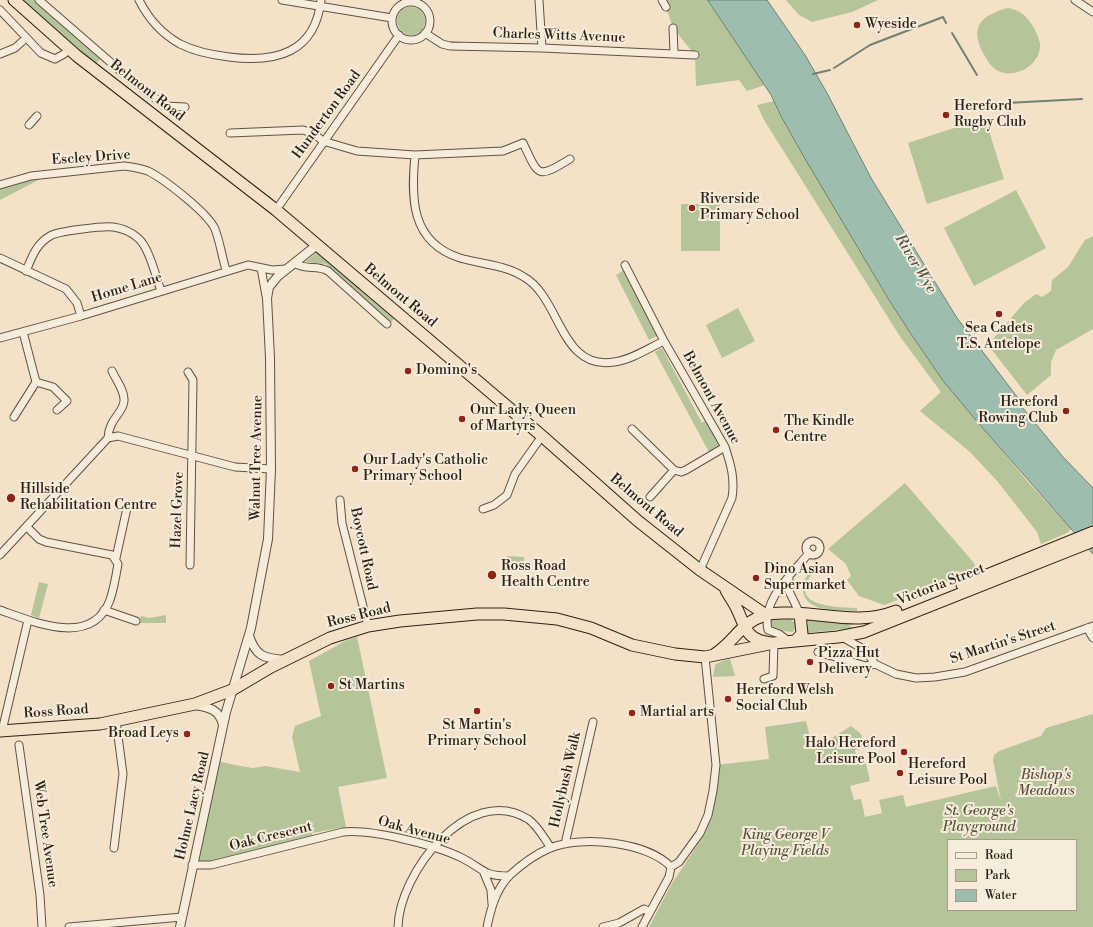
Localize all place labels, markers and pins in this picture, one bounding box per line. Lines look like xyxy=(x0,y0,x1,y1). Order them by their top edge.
place label: Wyeside xyxy=(865,17,917,33)
marker: Wyeside xyxy=(852,20,862,30)
place label: Hereford Rugby Club xyxy=(954,99,1026,132)
marker: Hereford Rugby Club xyxy=(941,110,951,120)
place label: Riverside Primary School xyxy=(700,192,799,224)
marker: Riverside Primary School xyxy=(687,203,697,213)
marker: Sea Cadets T.S. Antelope xyxy=(994,309,1004,319)
place label: Sea Cadets T.S. Antelope xyxy=(957,321,1041,354)
place label: Domino's xyxy=(416,363,477,379)
marker: Domino's xyxy=(403,366,413,376)
place label: Hereford Rowing Club xyxy=(978,395,1058,428)
place label: Our Lady, Queen of Martyrs xyxy=(470,403,576,436)
marker: Hereford Rowing Club xyxy=(1061,406,1071,416)
marker: Our Lady, Queen of Martyrs xyxy=(457,414,467,424)
place label: The Kindle Centre xyxy=(784,414,854,446)
marker: The Kindle Centre xyxy=(771,425,781,435)
place label: Our Lady's Catholic Primary School xyxy=(363,453,488,486)
marker: Our Lady's Catholic Primary School xyxy=(350,464,360,474)
place label: Hillside Rehabilitation Centre xyxy=(20,482,157,514)
marker: Hillside Rehabilitation Centre xyxy=(5,492,17,504)
place label: Ross Road Health Centre xyxy=(501,559,590,592)
place label: Dino Asian Supermarket xyxy=(764,562,846,594)
marker: Ross Road Health Centre xyxy=(486,569,498,581)
marker: Dino Asian Supermarket xyxy=(751,573,761,583)
place label: Pizza Hut Delivery xyxy=(818,646,880,678)
marker: Pizza Hut Delivery xyxy=(805,657,815,667)
place label: St Martins xyxy=(339,678,405,694)
marker: St Martins xyxy=(326,681,336,691)
place label: Hereford Welsh Social Club xyxy=(736,683,834,716)
marker: Hereford Welsh Social Club xyxy=(723,694,733,704)
place label: Martial arts xyxy=(640,705,714,721)
marker: St Martin's Primary School xyxy=(472,706,482,716)
marker: Martial arts xyxy=(627,708,637,718)
place label: St Martin's Primary School xyxy=(427,718,527,750)
place label: Broad Leys xyxy=(108,726,179,742)
marker: Broad Leys xyxy=(182,729,192,739)
place label: Halo Hereford Leisure Pool xyxy=(805,736,896,768)
marker: Halo Hereford Leisure Pool xyxy=(899,747,909,757)
place label: Hereford Leisure Pool xyxy=(908,757,987,790)
marker: Hereford Leisure Pool xyxy=(895,768,905,778)

